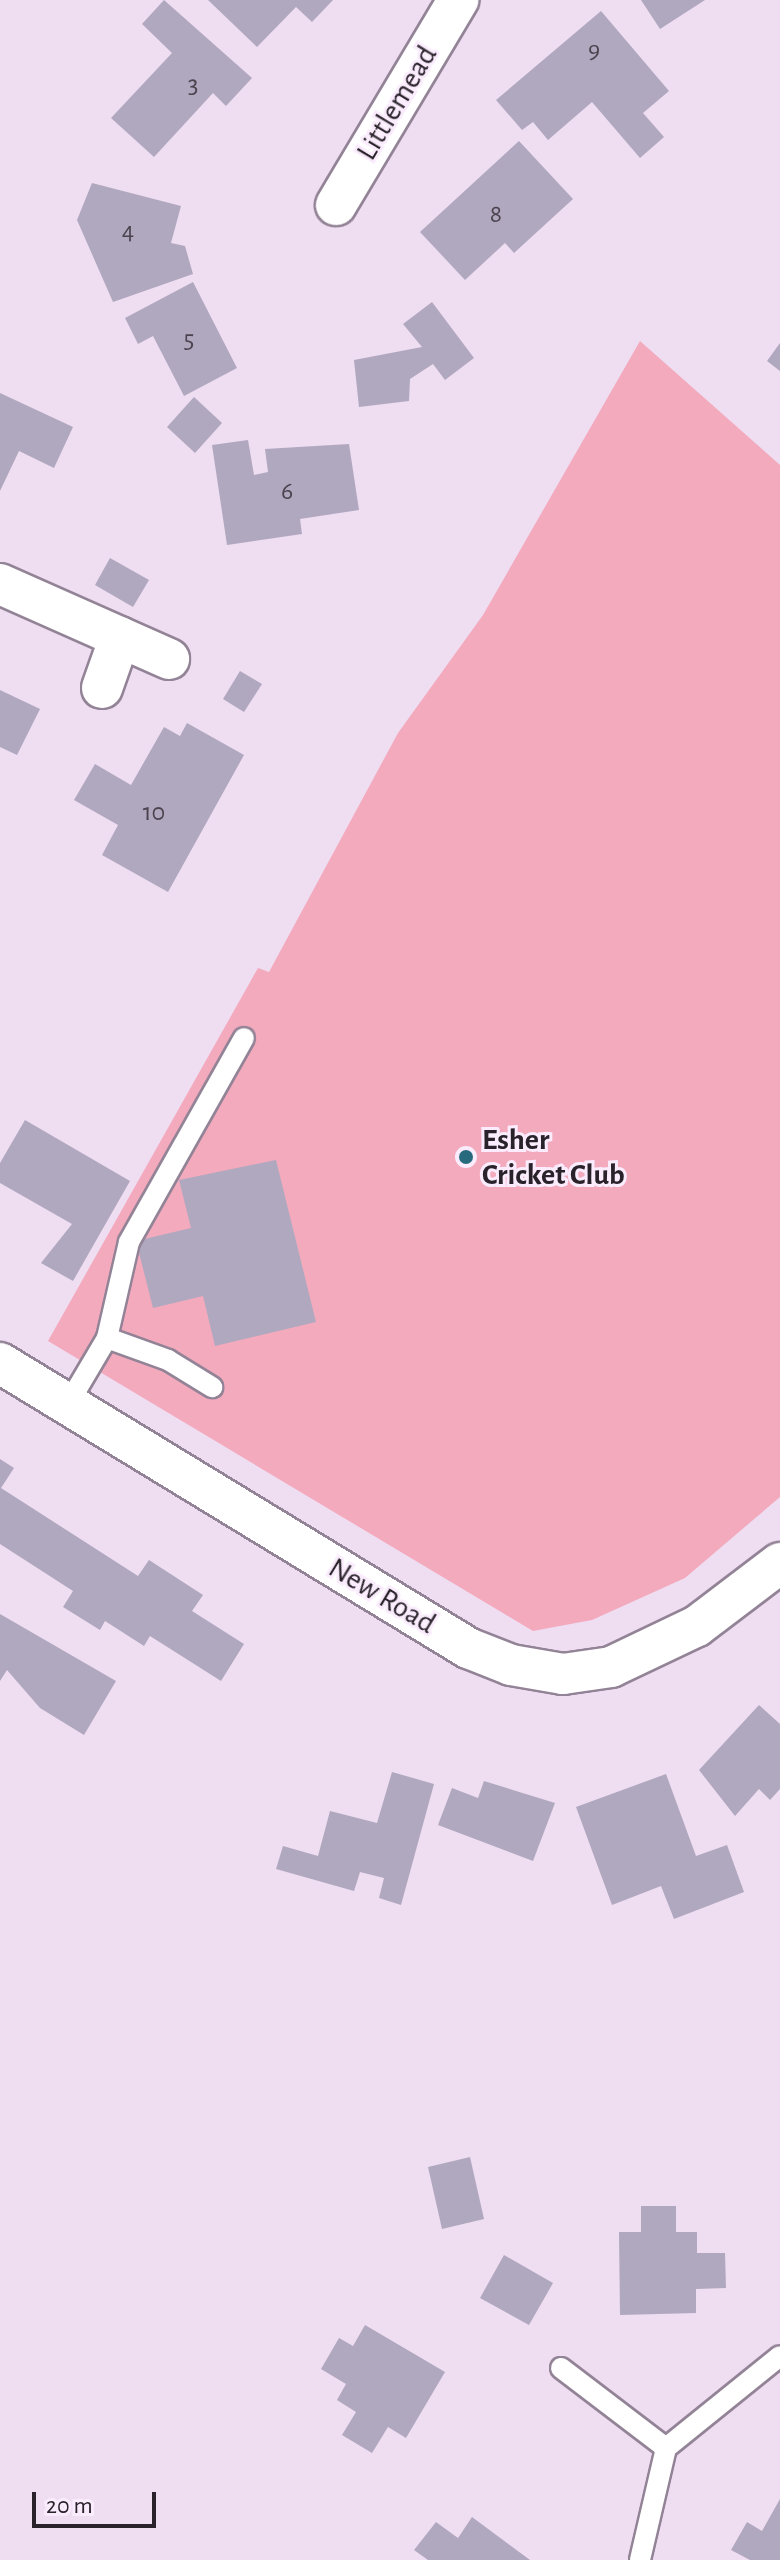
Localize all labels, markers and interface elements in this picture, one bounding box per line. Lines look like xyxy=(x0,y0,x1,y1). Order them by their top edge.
house number: 9 xyxy=(588,35,600,67)
street label: Littlemead xyxy=(349,39,445,167)
house number: 3 xyxy=(188,70,198,102)
house number: 8 xyxy=(490,199,502,231)
house number: 4 xyxy=(122,216,134,248)
house number: 5 xyxy=(184,324,194,356)
house number: 6 xyxy=(281,476,293,508)
house number: 10 xyxy=(143,797,165,829)
place label: Esher Cricket Club xyxy=(482,1122,625,1192)
marker: Esher Cricket Club xyxy=(457,1148,475,1166)
street label: New Road xyxy=(322,1550,442,1642)
scale bar xyxy=(36,2476,160,2526)
text: 20 m xyxy=(46,2494,93,2518)

